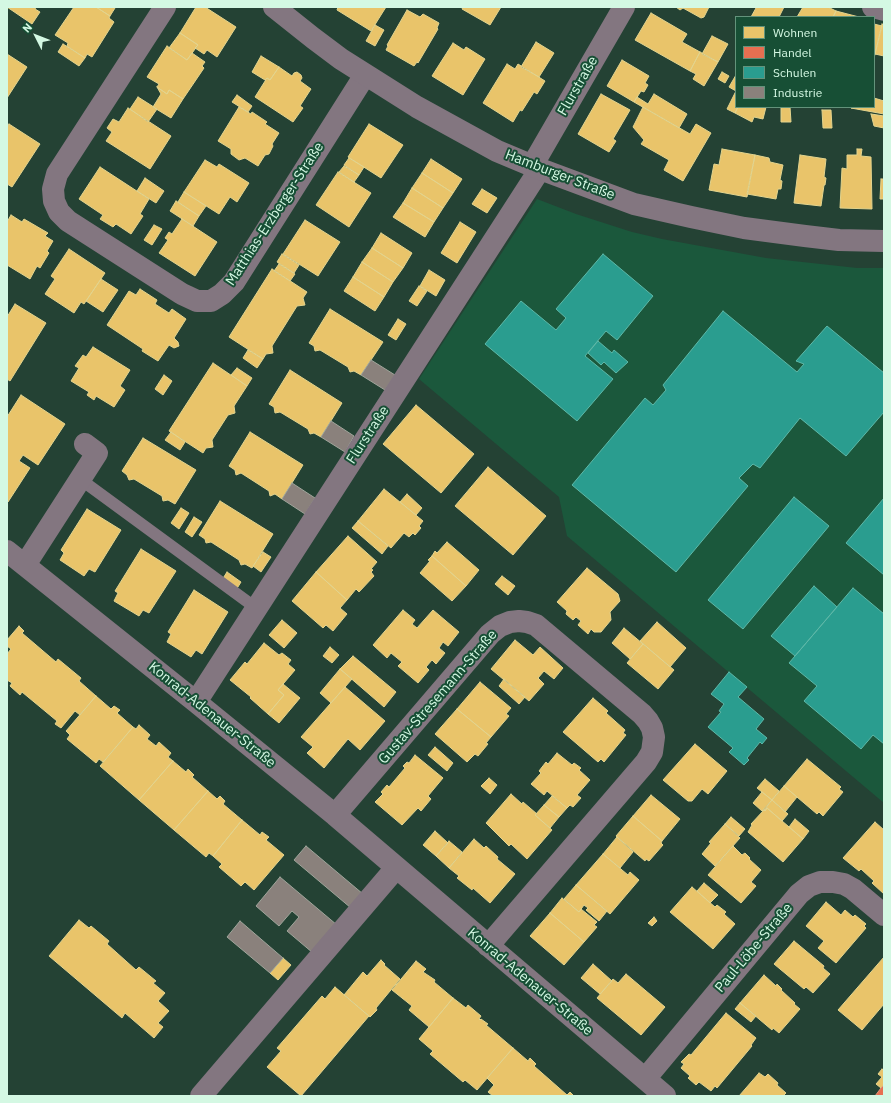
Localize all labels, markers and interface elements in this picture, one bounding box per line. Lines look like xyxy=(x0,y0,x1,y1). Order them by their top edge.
north arrow xyxy=(16,16,56,56)
legend xyxy=(735,16,875,108)
text: N xyxy=(19,20,35,36)
text: Wohnen xyxy=(773,25,817,40)
text: Handel xyxy=(773,45,812,60)
street label: Flurstraße xyxy=(554,53,602,119)
text: Schulen xyxy=(773,65,816,80)
text: Industrie xyxy=(773,85,822,100)
street label: Matthias-Erzberger-Straße xyxy=(222,139,328,289)
street label: Hamburger Straße xyxy=(503,146,617,204)
street label: Flurstraße xyxy=(343,403,393,467)
street label: Gustav-Stresemann-Straße xyxy=(375,627,501,767)
street label: Konrad-Adenauer-Straße xyxy=(145,659,279,771)
street label: Paul-Löbe-Straße xyxy=(712,900,796,996)
street label: Konrad-Adenauer-Straße xyxy=(464,925,596,1039)

